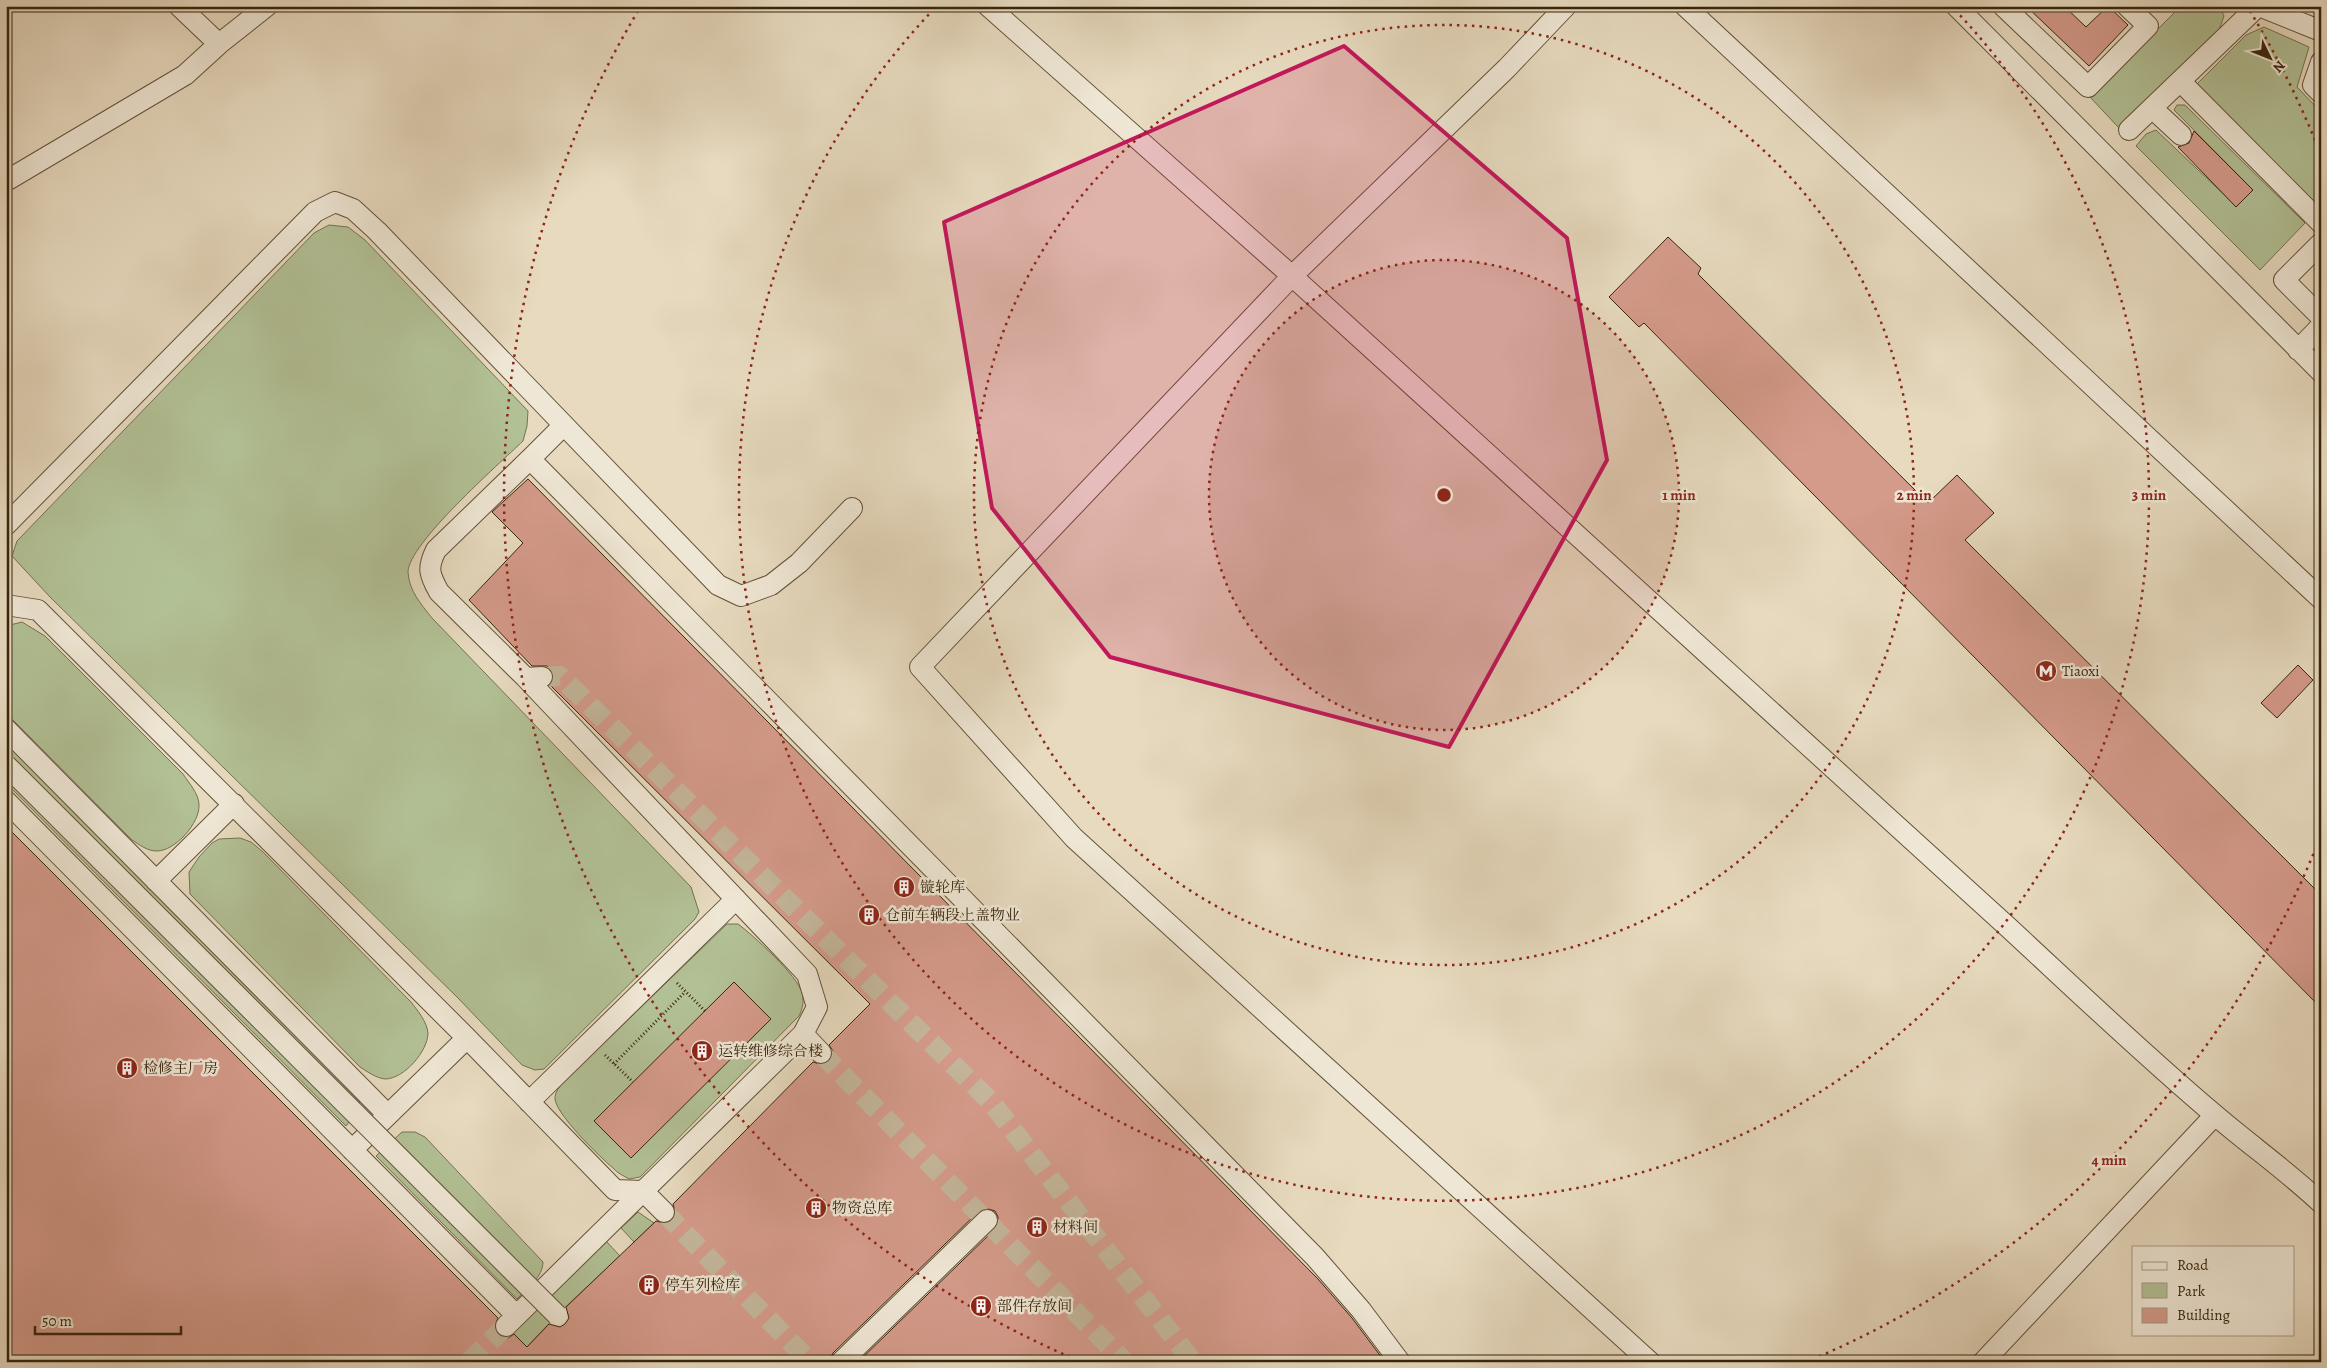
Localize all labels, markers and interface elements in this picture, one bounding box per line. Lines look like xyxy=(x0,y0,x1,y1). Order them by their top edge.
north arrow xyxy=(2244,32,2294,82)
text: N xyxy=(2269,56,2290,77)
text: 1 min xyxy=(1662,485,1696,505)
text: 2 min xyxy=(1896,485,1932,505)
text: 3 min xyxy=(2132,485,2167,505)
centre of rings xyxy=(1435,486,1453,504)
metro station icon: Tiaoxi xyxy=(2034,659,2058,683)
place label: Tiaoxi xyxy=(2062,661,2100,681)
building icon: 镟轮库 xyxy=(892,875,916,899)
place label: 镟轮库 xyxy=(920,877,965,897)
building icon: 仓前车辆段上盖物业 xyxy=(857,903,881,927)
place label: 仓前车辆段上盖物业 xyxy=(885,905,1020,925)
building icon: 运转维修综合楼 xyxy=(690,1039,714,1063)
place label: 运转维修综合楼 xyxy=(718,1041,823,1061)
building icon: 检修主厂房 xyxy=(115,1056,139,1080)
place label: 检修主厂房 xyxy=(143,1058,218,1078)
text: 4 min xyxy=(2091,1150,2127,1170)
building icon: 物资总库 xyxy=(804,1196,828,1220)
place label: 物资总库 xyxy=(832,1198,892,1218)
building icon: 材料间 xyxy=(1025,1215,1049,1239)
place label: 材料间 xyxy=(1053,1217,1098,1237)
legend xyxy=(2132,1246,2294,1336)
text: Road xyxy=(2177,1255,2209,1275)
building icon: 停车列检库 xyxy=(637,1273,661,1297)
place label: 停车列检库 xyxy=(665,1275,740,1295)
text: Park xyxy=(2177,1281,2206,1301)
building icon: 部件存放间 xyxy=(969,1294,993,1318)
place label: 部件存放间 xyxy=(997,1296,1072,1316)
scale bar xyxy=(35,1303,181,1335)
text: Building xyxy=(2177,1305,2230,1325)
text: 50 m xyxy=(42,1311,72,1331)

